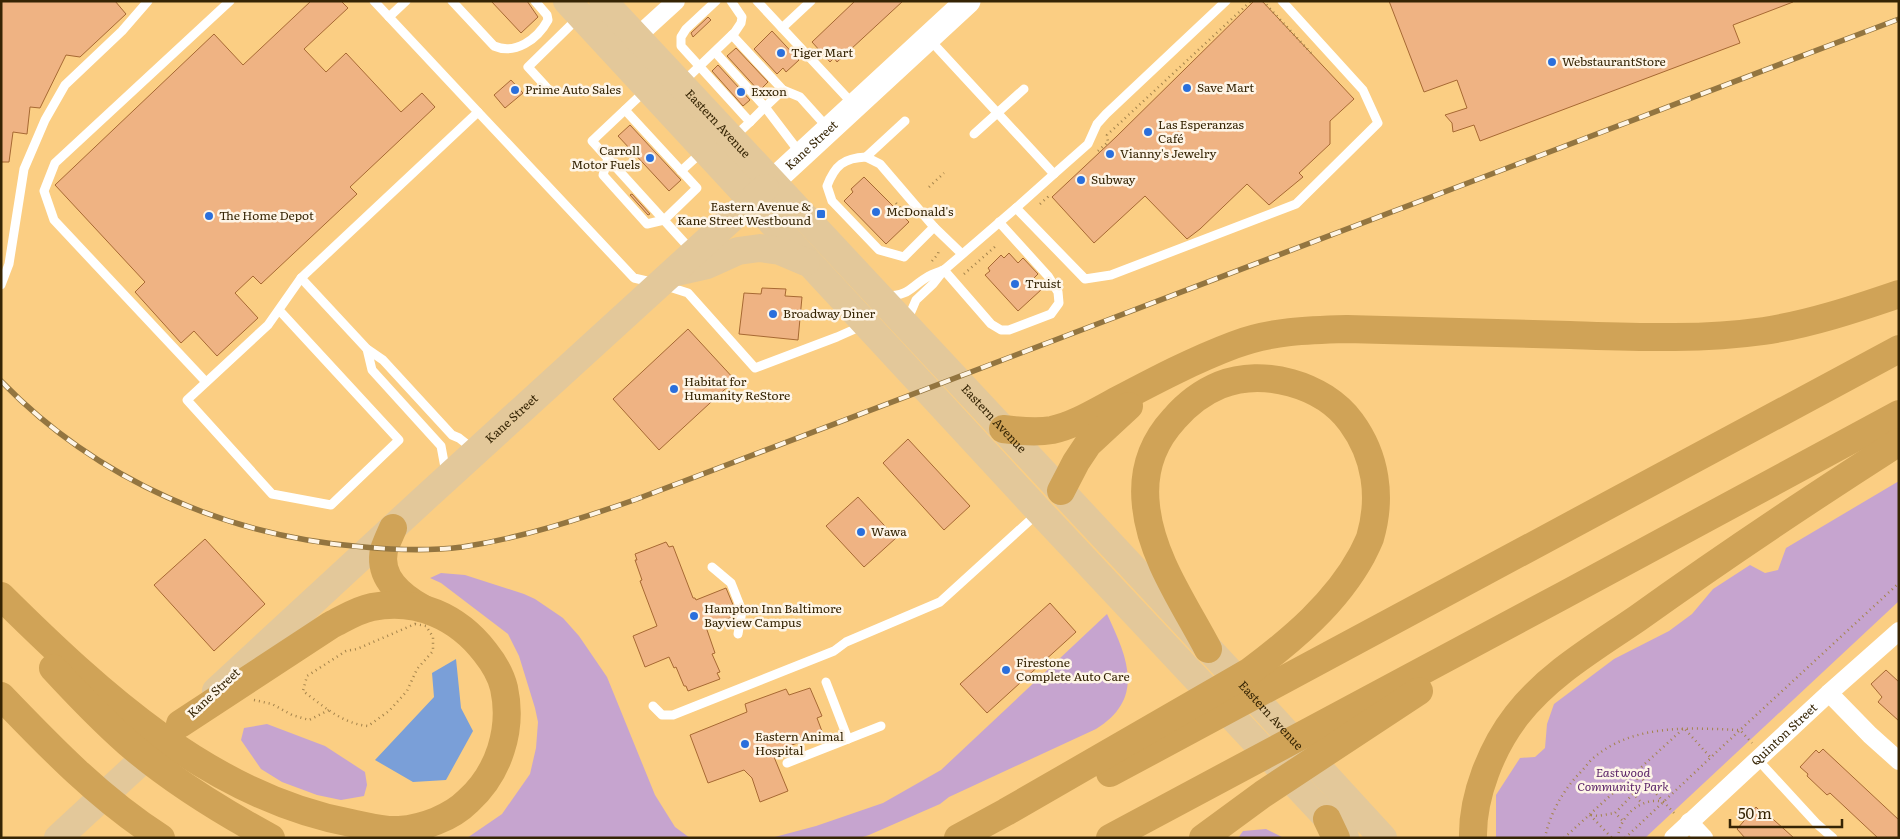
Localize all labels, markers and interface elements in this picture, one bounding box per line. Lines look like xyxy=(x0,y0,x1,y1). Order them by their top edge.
place label: Tiger Mart xyxy=(791,43,853,61)
marker: Tiger Mart xyxy=(775,47,787,59)
place label: WebstaurantStore xyxy=(1562,52,1666,70)
marker: WebstaurantStore xyxy=(1546,56,1558,68)
place label: Save Mart xyxy=(1197,78,1254,96)
place label: Prime Auto Sales xyxy=(525,80,621,98)
place label: Exxon xyxy=(751,82,787,100)
marker: Save Mart xyxy=(1181,82,1193,94)
marker: Prime Auto Sales xyxy=(509,84,521,96)
street label: Eastern Avenue xyxy=(682,85,755,161)
marker: Exxon xyxy=(735,86,747,98)
street label: Kane Street xyxy=(781,115,841,174)
place label: Las Esperanzas Café xyxy=(1158,115,1245,147)
marker: Las Esperanzas Café xyxy=(1142,126,1154,138)
place label: Carroll Motor Fuels xyxy=(571,141,641,173)
place label: Vianny's Jewelry xyxy=(1120,144,1216,162)
marker: Vianny's Jewelry xyxy=(1104,148,1116,160)
marker: Carroll Motor Fuels xyxy=(644,152,656,164)
place label: Subway xyxy=(1091,170,1136,188)
marker: Subway xyxy=(1075,174,1087,186)
place label: Eastern Avenue & Kane Street Westbound xyxy=(677,197,812,229)
place label: McDonald's xyxy=(886,202,954,220)
place label: The Home Depot xyxy=(219,206,314,224)
marker: McDonald's xyxy=(870,206,882,218)
marker: Eastern Avenue & Kane Street Westbound xyxy=(815,208,827,220)
marker: The Home Depot xyxy=(203,210,215,222)
place label: Truist xyxy=(1025,274,1061,292)
marker: Truist xyxy=(1009,278,1021,290)
place label: Broadway Diner xyxy=(783,304,876,322)
marker: Broadway Diner xyxy=(767,308,779,320)
place label: Habitat for Humanity ReStore xyxy=(684,372,790,404)
street label: Eastern Avenue xyxy=(958,380,1031,457)
marker: Habitat for Humanity ReStore xyxy=(668,383,680,395)
street label: Kane Street xyxy=(481,389,542,447)
place label: Wawa xyxy=(871,522,907,540)
marker: Wawa xyxy=(855,526,867,538)
place label: Hampton Inn Baltimore Bayview Campus xyxy=(704,599,842,631)
marker: Hampton Inn Baltimore Bayview Campus xyxy=(688,610,700,622)
place label: Firestone Complete Auto Care xyxy=(1016,653,1130,685)
street label: Kane Street xyxy=(183,663,244,721)
marker: Firestone Complete Auto Care xyxy=(1000,664,1012,676)
street label: Eastern Avenue xyxy=(1235,676,1308,754)
street label: Quinton Street xyxy=(1746,698,1821,769)
place label: Eastern Animal Hospital xyxy=(755,727,844,759)
marker: Eastern Animal Hospital xyxy=(739,738,751,750)
park label: Eastwood Community Park xyxy=(1577,763,1669,795)
scale bar xyxy=(1730,796,1842,828)
text: 50 m xyxy=(1738,801,1772,824)

